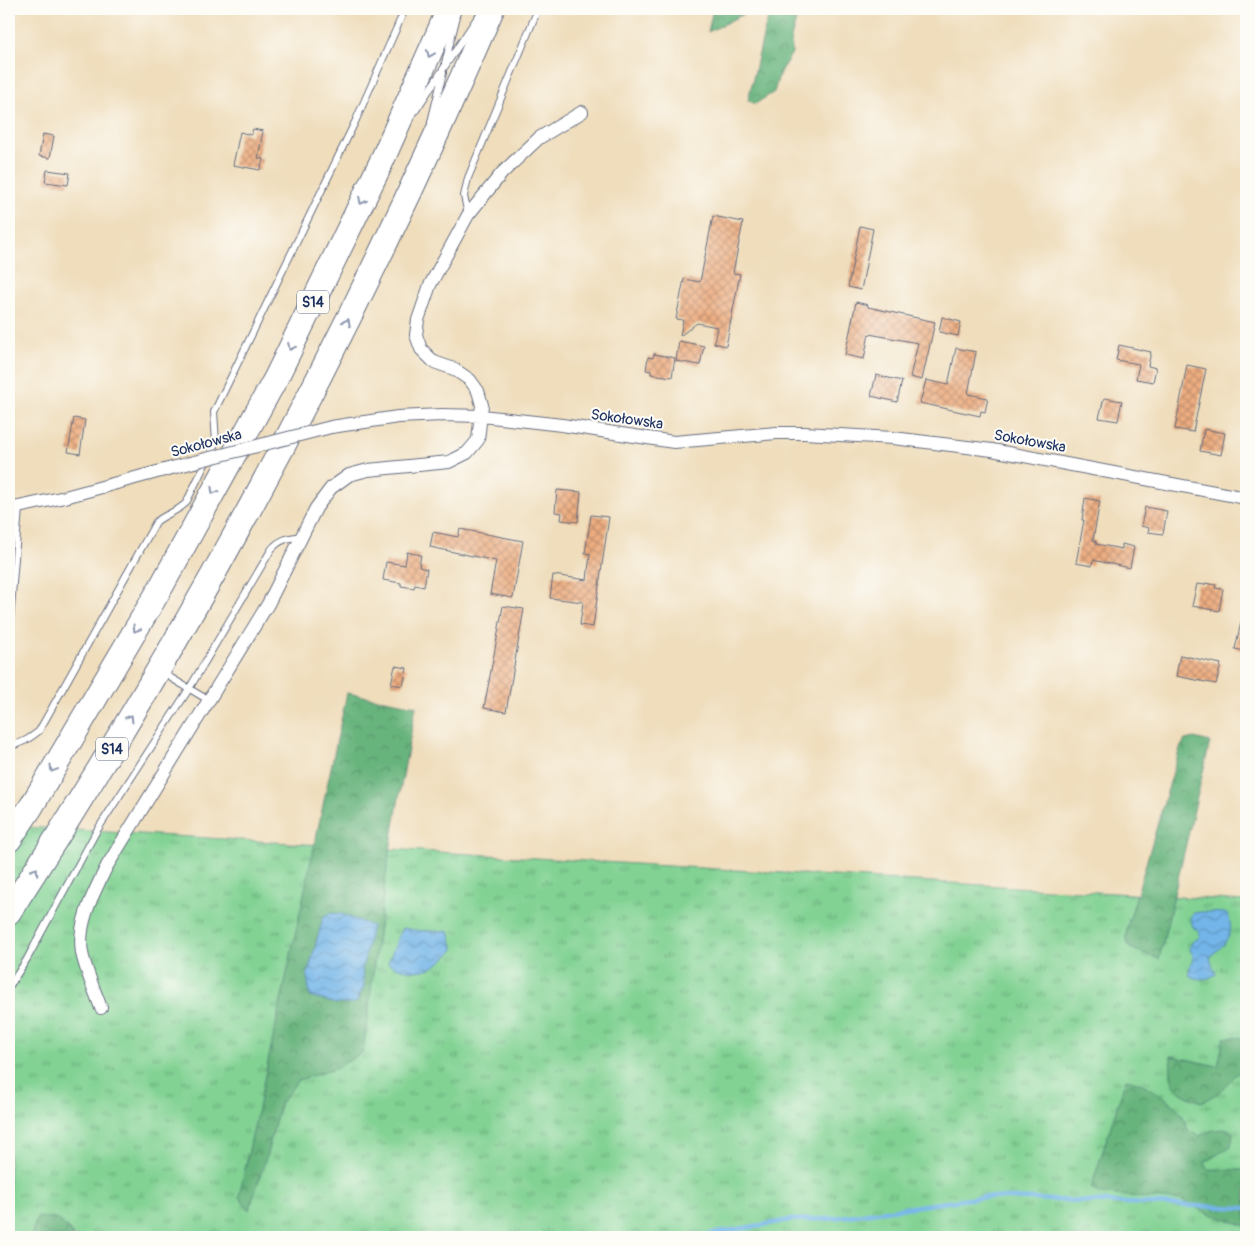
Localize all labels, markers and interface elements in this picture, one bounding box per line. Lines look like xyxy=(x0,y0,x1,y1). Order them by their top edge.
one-way arrow xyxy=(425,49,436,58)
one-way arrow xyxy=(359,196,369,205)
road number: S14 xyxy=(297,290,329,314)
one-way arrow xyxy=(341,319,351,328)
one-way arrow xyxy=(287,342,297,351)
street label: Sokołowska xyxy=(590,405,664,434)
street label: Sokołowska xyxy=(169,425,244,462)
street label: Sokołowska xyxy=(992,426,1067,457)
one-way arrow xyxy=(211,485,221,494)
one-way arrow xyxy=(133,624,143,633)
one-way arrow xyxy=(124,715,134,724)
road number: S14 xyxy=(96,738,128,761)
one-way arrow xyxy=(50,763,60,772)
one-way arrow xyxy=(29,867,39,876)

